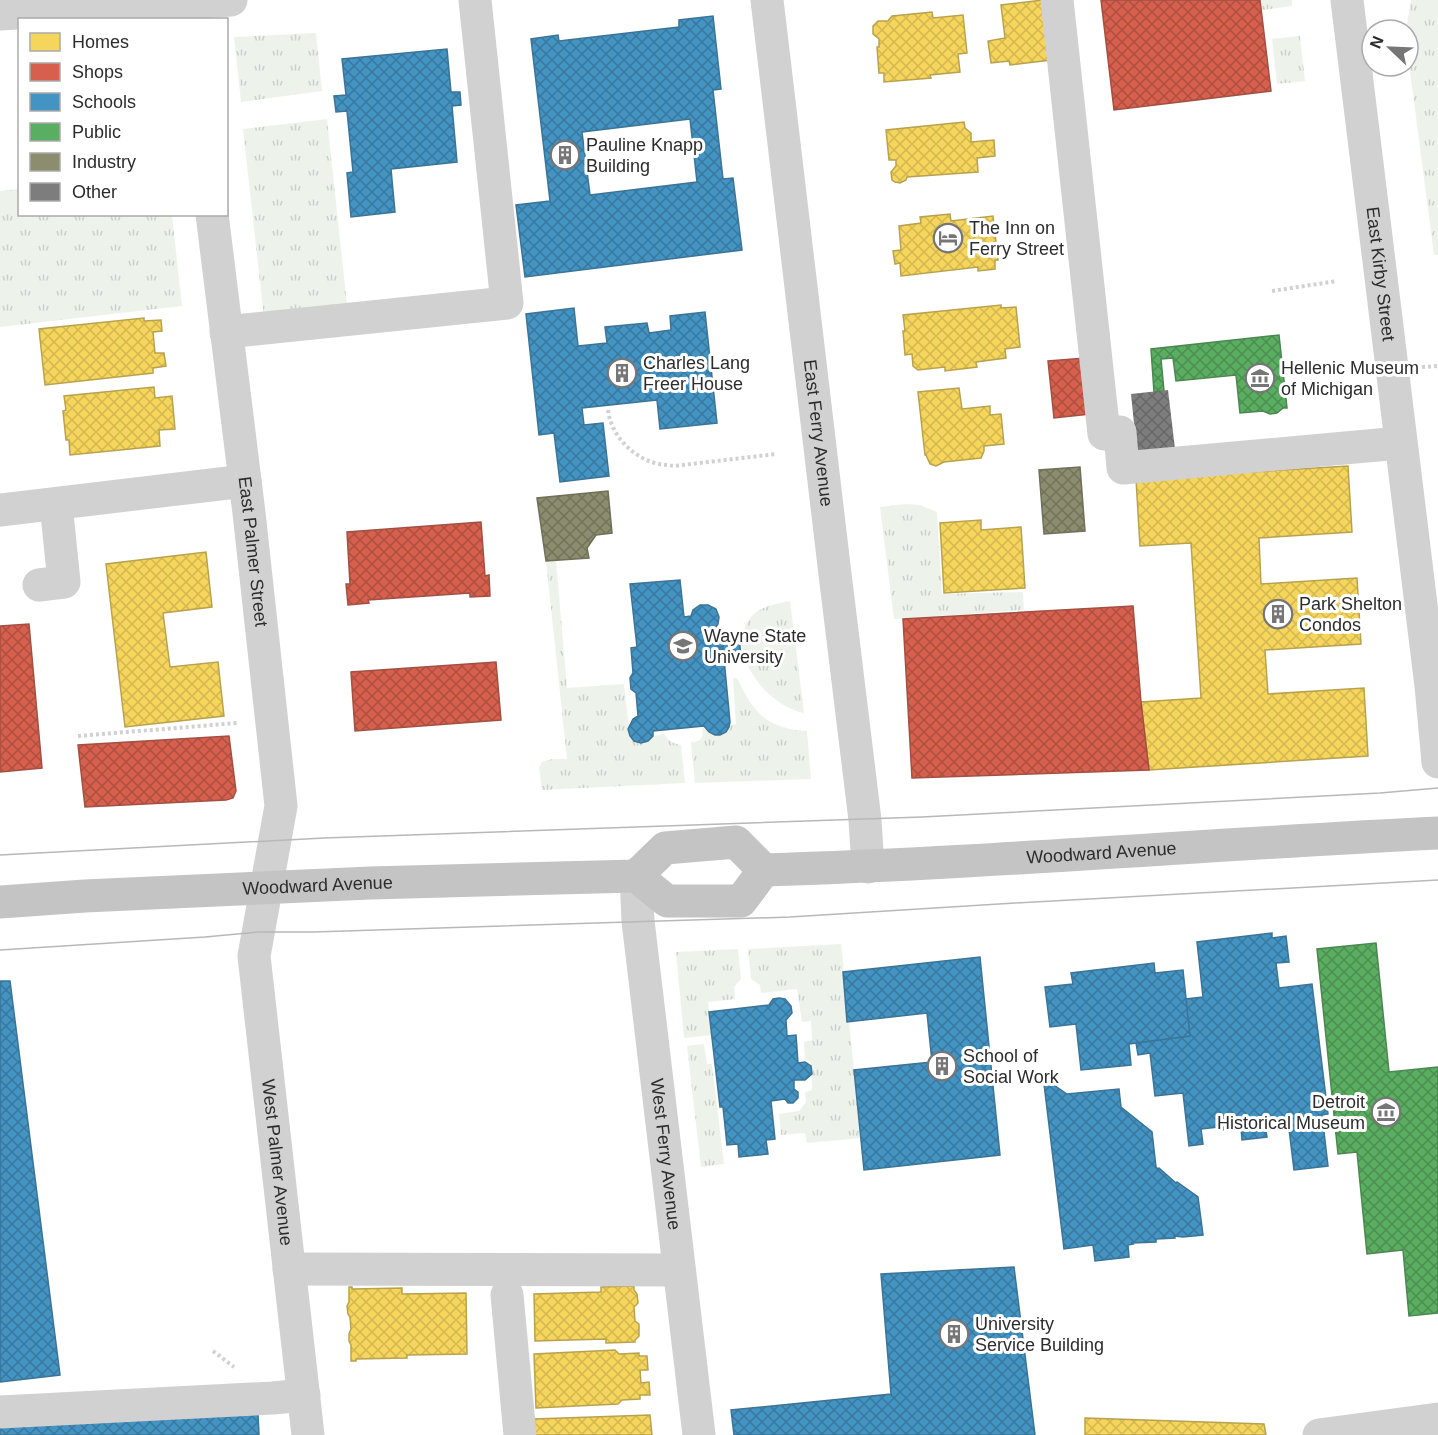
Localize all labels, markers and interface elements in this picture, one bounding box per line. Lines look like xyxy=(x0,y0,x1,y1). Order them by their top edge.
legend xyxy=(18,18,228,216)
north arrow xyxy=(1360,18,1420,78)
text: Homes xyxy=(72,32,129,52)
text: N xyxy=(1367,34,1387,51)
text: Shops xyxy=(72,62,123,82)
text: Schools xyxy=(72,92,136,112)
text: Public xyxy=(72,122,121,142)
place label: Pauline Knapp Building xyxy=(586,135,703,176)
building icon: Pauline Knapp Building xyxy=(549,139,581,171)
text: Industry xyxy=(72,152,136,172)
text: Other xyxy=(72,182,117,202)
street label: East Kirby Street xyxy=(1362,206,1399,342)
place label: The Inn on Ferry Street xyxy=(969,218,1064,259)
hotel icon: The Inn on Ferry Street xyxy=(932,222,964,254)
place label: Charles Lang Freer House xyxy=(643,353,750,394)
building icon: Charles Lang Freer House xyxy=(606,357,638,389)
street label: East Ferry Avenue xyxy=(800,358,837,508)
place label: Hellenic Museum of Michigan xyxy=(1281,358,1419,399)
museum icon: Hellenic Museum of Michigan xyxy=(1244,362,1276,394)
street label: East Palmer Street xyxy=(235,475,271,628)
place label: Park Shelton Condos xyxy=(1299,594,1402,635)
building icon: Park Shelton Condos xyxy=(1262,598,1294,630)
place label: Wayne State University xyxy=(704,626,806,667)
school or university icon: Wayne State University xyxy=(667,630,699,662)
street label: Woodward Avenue xyxy=(1026,838,1177,868)
street label: Woodward Avenue xyxy=(242,872,393,899)
place label: School of Social Work xyxy=(963,1046,1060,1087)
building icon: School of Social Work xyxy=(926,1050,958,1082)
street label: West Ferry Avenue xyxy=(647,1077,685,1231)
street label: West Palmer Avenue xyxy=(258,1078,297,1247)
place label: Detroit Historical Museum xyxy=(1217,1092,1365,1133)
museum icon: Detroit Historical Museum xyxy=(1370,1096,1402,1128)
place label: University Service Building xyxy=(975,1314,1104,1355)
building icon: University Service Building xyxy=(938,1318,970,1350)

